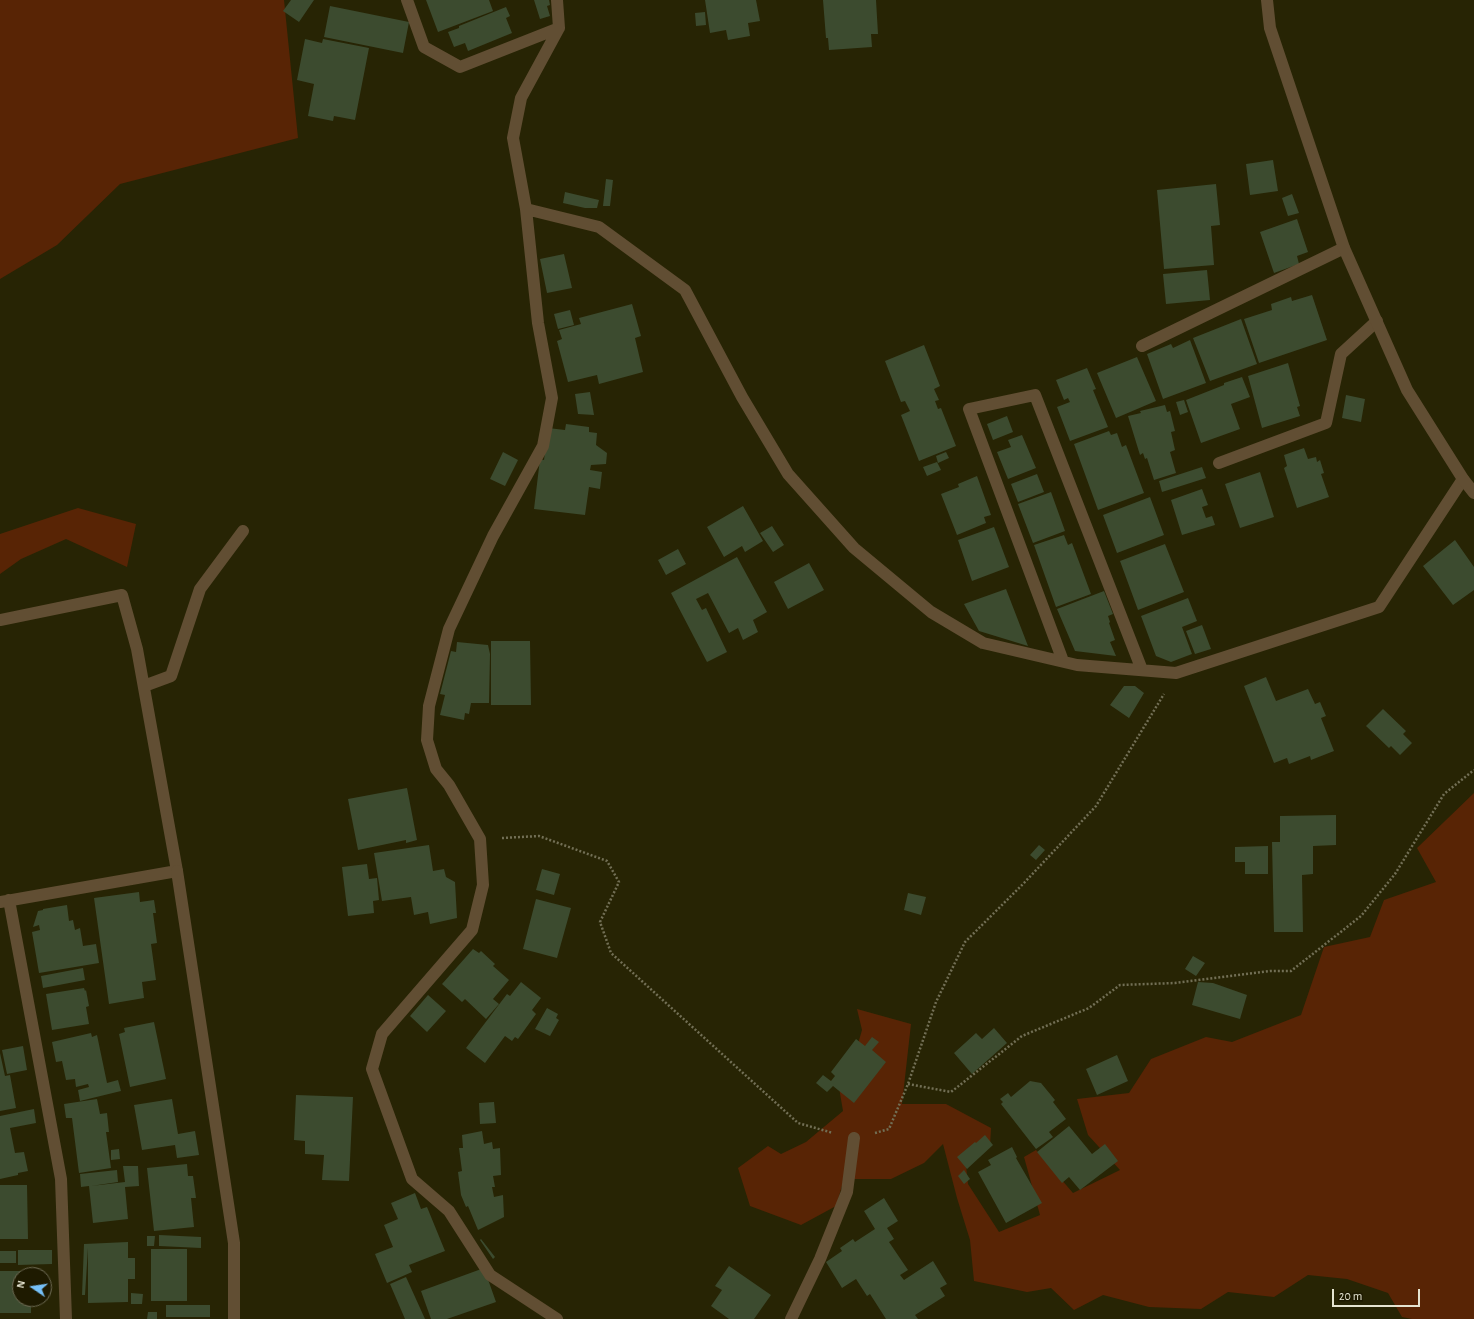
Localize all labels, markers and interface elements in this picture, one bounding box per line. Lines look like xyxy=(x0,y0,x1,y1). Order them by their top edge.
north arrow xyxy=(12,1267,52,1307)
text: N xyxy=(15,1279,27,1289)
scale bar xyxy=(1334,1281,1422,1307)
text: 20 m xyxy=(1339,1290,1362,1302)

